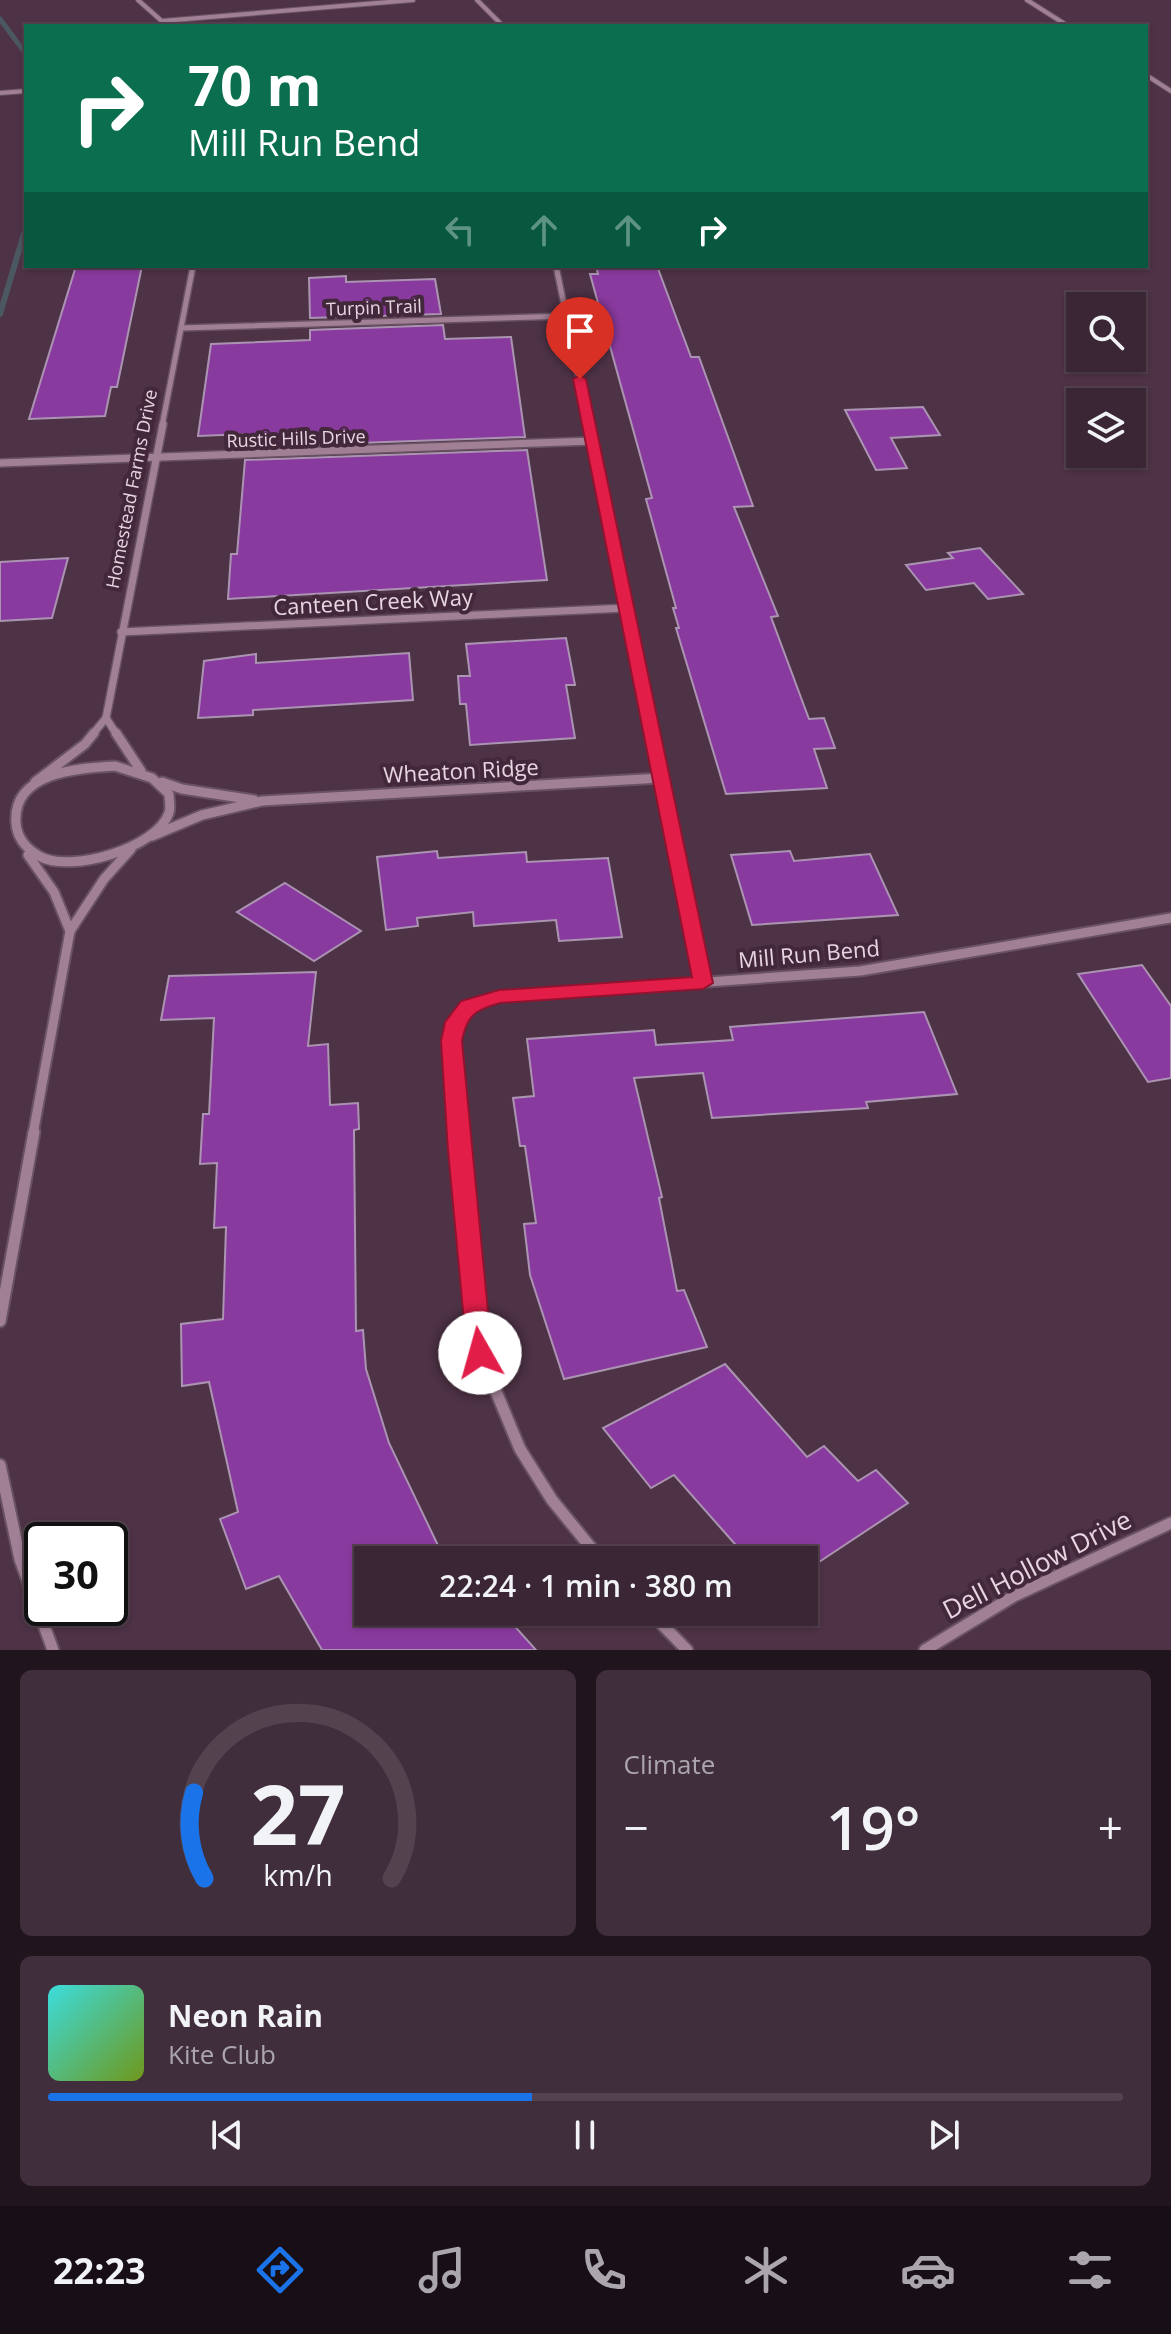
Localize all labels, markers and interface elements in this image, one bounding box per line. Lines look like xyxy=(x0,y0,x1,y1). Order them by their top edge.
text: 70 m xyxy=(188,46,322,122)
icon: right xyxy=(56,56,160,160)
text: Mill Run Bend xyxy=(188,118,420,167)
icon: left xyxy=(438,208,482,252)
icon: ahead xyxy=(522,208,566,252)
icon: ahead xyxy=(606,208,650,252)
icon: right xyxy=(690,208,734,252)
map controls xyxy=(1066,292,1146,468)
button: search xyxy=(1066,292,1146,372)
street label: Turpin Trail xyxy=(326,293,422,321)
pin xyxy=(546,297,614,379)
icon: arrive xyxy=(558,309,602,353)
street label: Homestead Farms Drive xyxy=(100,387,162,590)
button: layers xyxy=(1066,388,1146,468)
street label: Rustic Hills Drive xyxy=(226,424,366,452)
street label: Canteen Creek Way xyxy=(272,581,474,621)
street label: Wheaton Ridge xyxy=(382,751,539,789)
street label: Mill Run Bend xyxy=(737,932,881,974)
position arrow xyxy=(438,1311,522,1395)
street label: Dell Hollow Drive xyxy=(936,1501,1137,1627)
speed limit sign: 30 xyxy=(24,1522,128,1626)
text: 22:24 · 1 min · 380 m xyxy=(439,1565,733,1606)
text: Climate xyxy=(624,1746,715,1782)
text: 27 xyxy=(250,1756,345,1869)
text: 19° xyxy=(826,1786,920,1868)
text: − xyxy=(624,1797,649,1857)
text: + xyxy=(1098,1797,1123,1857)
text: km/h xyxy=(263,1855,332,1894)
text: Neon Rain xyxy=(168,1995,323,2036)
text: Kite Club xyxy=(168,2036,276,2072)
icon: previous xyxy=(205,2113,249,2157)
icon: pause xyxy=(563,2113,607,2157)
icon: next xyxy=(922,2113,966,2157)
icon: directions xyxy=(252,2242,308,2298)
icon: music xyxy=(414,2242,470,2298)
icon: phone xyxy=(576,2242,632,2298)
icon: climate xyxy=(738,2242,794,2298)
icon: car xyxy=(900,2242,956,2298)
icon: filters xyxy=(1062,2242,1118,2298)
text: 22:23 xyxy=(53,2246,146,2295)

